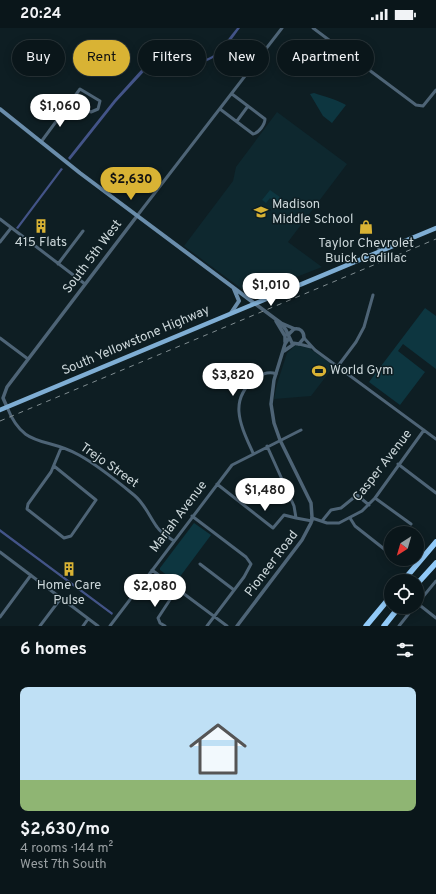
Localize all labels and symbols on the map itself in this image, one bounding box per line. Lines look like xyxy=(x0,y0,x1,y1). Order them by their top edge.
pin: $1,060 xyxy=(27,94,93,128)
pin: $2,630 xyxy=(98,167,164,201)
place label: Madison Middle School xyxy=(272,197,354,228)
school or university icon: Madison Middle School xyxy=(253,204,269,220)
street label: South 5th West xyxy=(60,217,126,297)
building icon: 415 Flats xyxy=(33,218,49,234)
shop icon: Taylor Chevrolet Buick Cadillac xyxy=(358,219,374,235)
place label: 415 Flats xyxy=(15,235,67,251)
place label: Taylor Chevrolet Buick Cadillac xyxy=(318,236,414,267)
pin: $1,010 xyxy=(238,273,304,307)
street label: South Yellowstone Highway xyxy=(60,302,212,379)
pin: $3,820 xyxy=(200,363,266,397)
sports icon: World Gym xyxy=(311,363,327,379)
place label: World Gym xyxy=(330,363,393,379)
street label: Casper Avenue xyxy=(350,427,416,505)
street label: Trejo Street xyxy=(77,440,141,492)
street label: Mariah Avenue xyxy=(147,478,211,556)
pin: $1,480 xyxy=(232,478,298,512)
north arrow xyxy=(384,526,424,566)
street label: Pioneer Road xyxy=(242,528,302,600)
building icon: Home Care Pulse xyxy=(61,561,77,577)
pin: $2,080 xyxy=(122,574,188,608)
place label: Home Care Pulse xyxy=(37,578,101,609)

